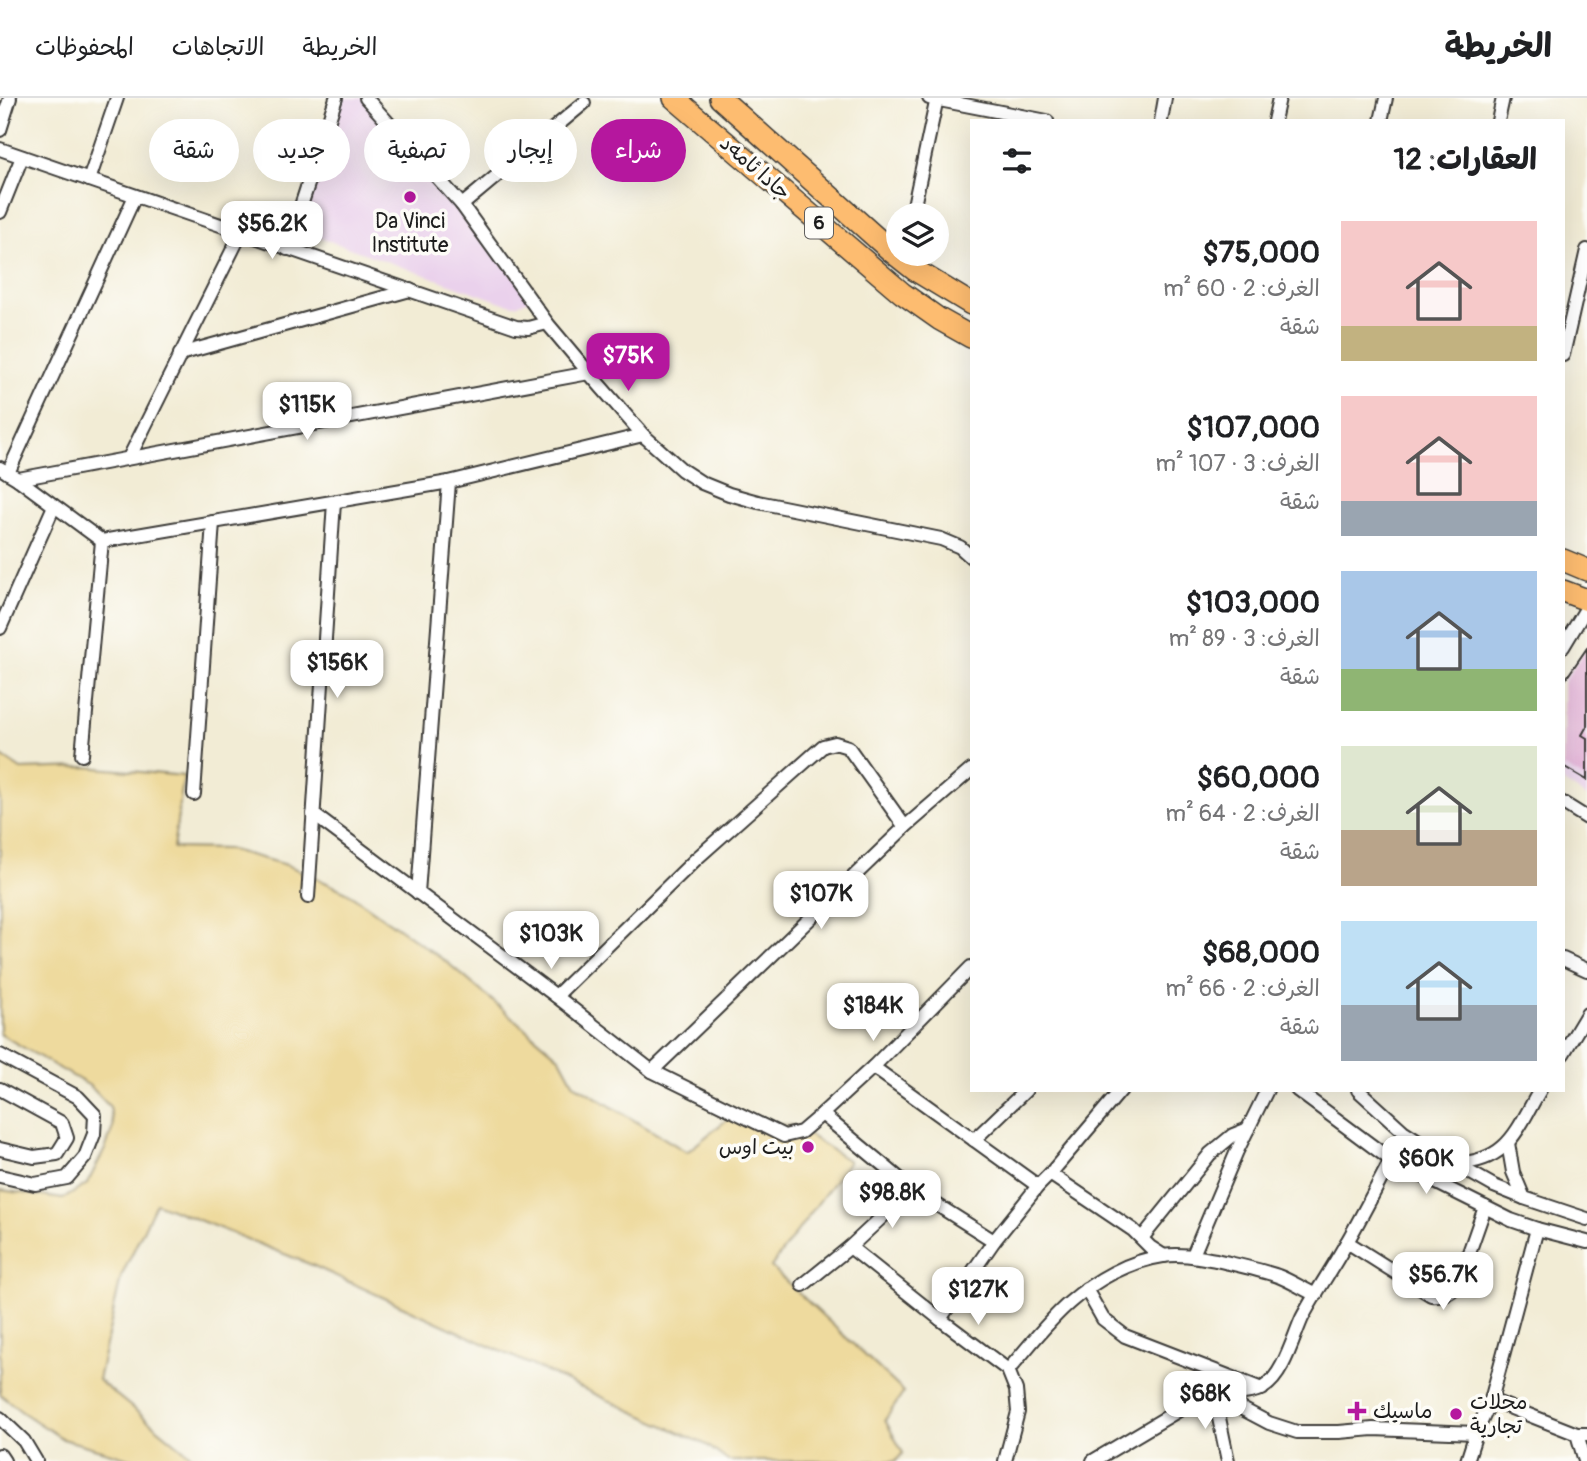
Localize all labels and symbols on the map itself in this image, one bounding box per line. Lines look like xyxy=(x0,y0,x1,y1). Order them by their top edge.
street label: جادا ئامەد xyxy=(714,130,796,206)
marker: Da Vinci Institute xyxy=(402,189,418,205)
pin: $56.2K xyxy=(215,202,329,261)
place label: Da Vinci Institute xyxy=(372,208,449,259)
road number: 6 xyxy=(805,208,833,238)
pin: $75K xyxy=(587,334,669,393)
pin: $115K xyxy=(258,382,356,442)
pin: $156K xyxy=(288,640,386,700)
pin: $107K xyxy=(772,872,870,931)
pin: $103K xyxy=(502,912,600,971)
pin: $184K xyxy=(824,984,922,1043)
place label: بيت اوس xyxy=(719,1134,794,1161)
pin: $60K xyxy=(1385,1136,1467,1196)
marker: بيت اوس xyxy=(800,1139,816,1155)
pin: $98.8K xyxy=(835,1170,949,1230)
pin: $56.7K xyxy=(1386,1252,1500,1312)
pin: $127K xyxy=(929,1268,1027,1327)
pin: $68K xyxy=(1164,1372,1246,1431)
place label: محلات تجارية xyxy=(1470,1389,1528,1440)
place label: ماسيك xyxy=(1373,1398,1433,1425)
marker: ماسيك xyxy=(1347,1401,1367,1421)
marker: محلات تجارية xyxy=(1448,1406,1464,1422)

